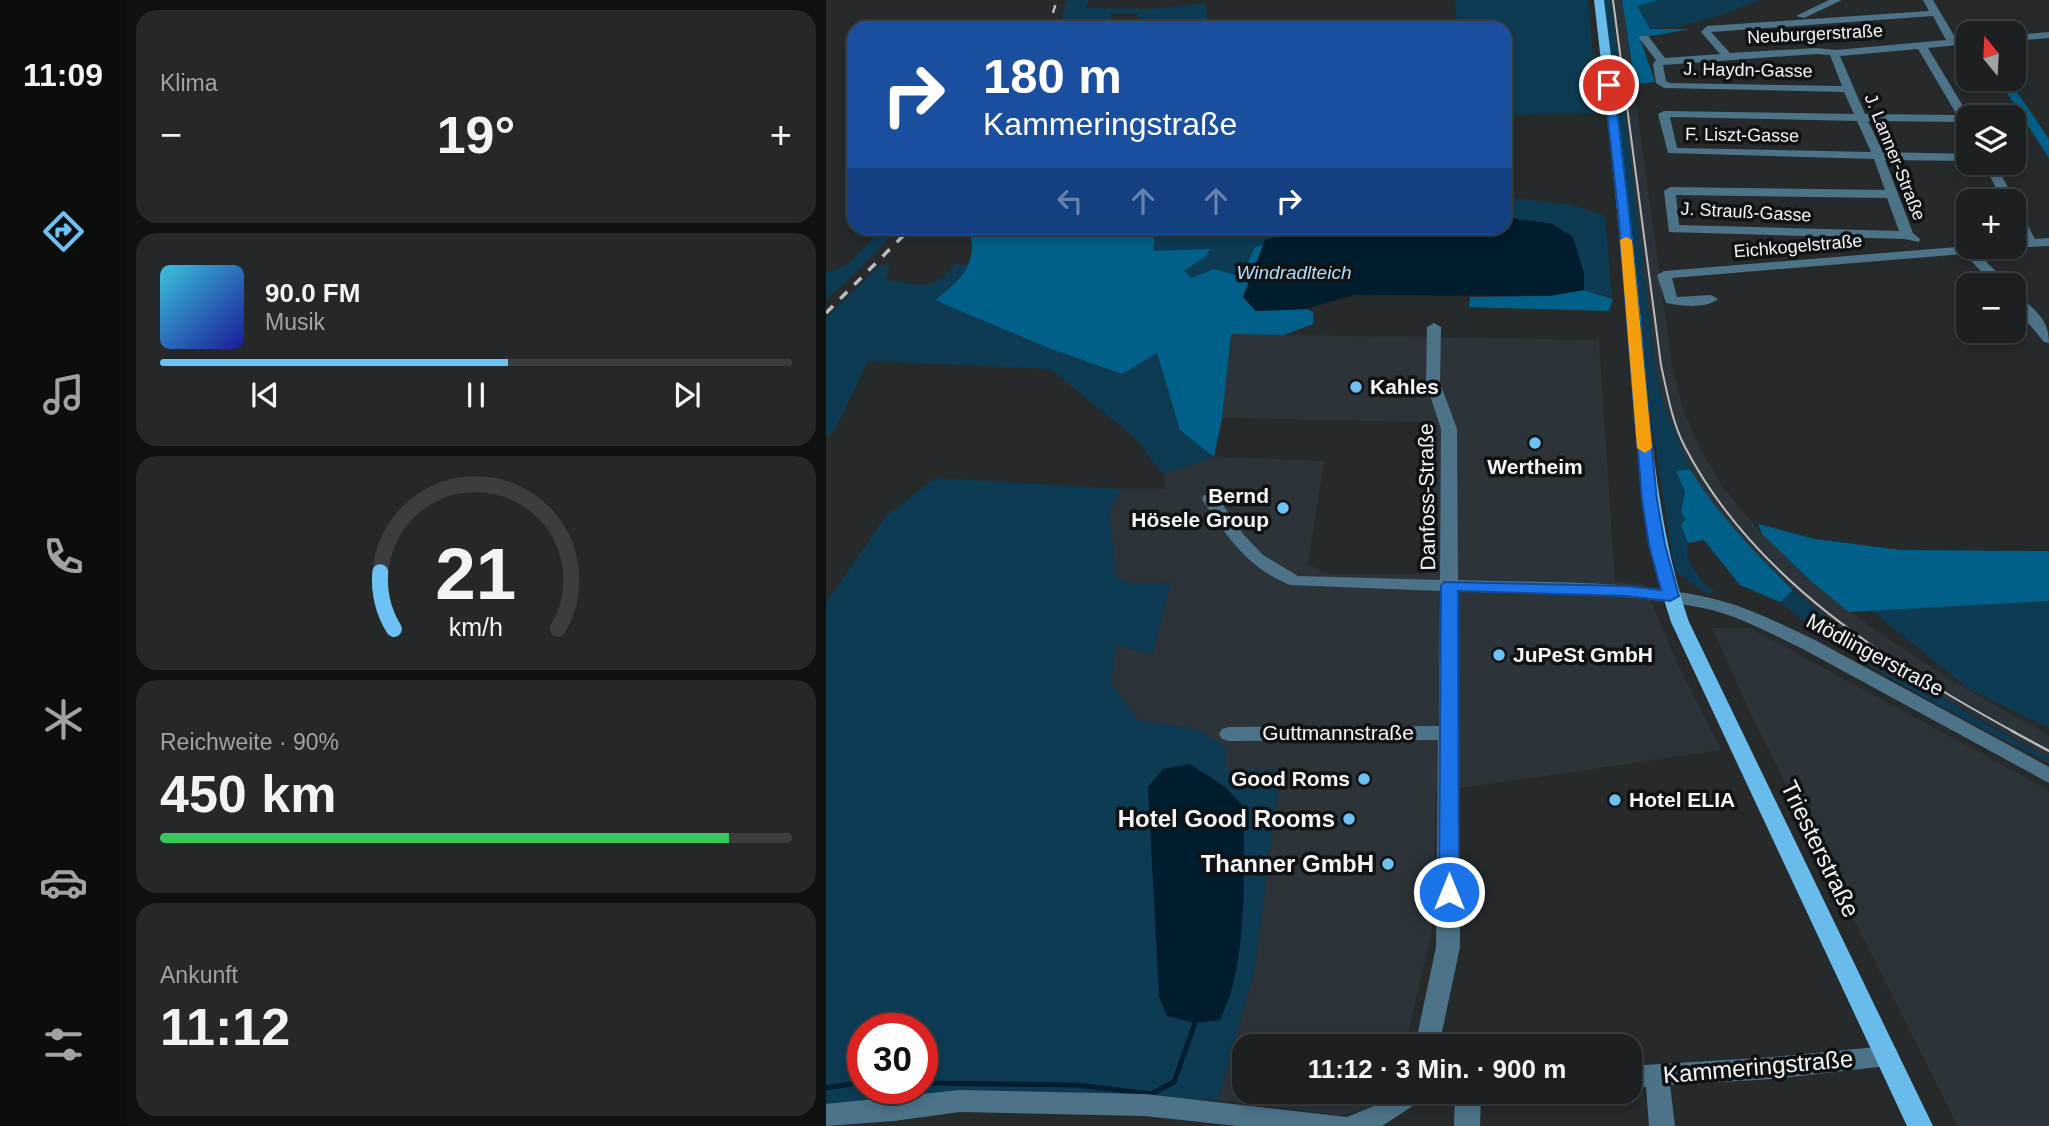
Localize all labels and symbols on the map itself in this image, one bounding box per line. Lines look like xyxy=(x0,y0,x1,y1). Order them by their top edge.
street label: Neuburgerstraße xyxy=(1747,20,1883,48)
north arrow xyxy=(1956,21,2026,91)
pin xyxy=(1579,55,1639,115)
street label: J. Haydn-Gasse xyxy=(1683,59,1813,81)
street label: J. Lanner-Straße xyxy=(1860,91,1930,223)
street label: F. Liszt-Gasse xyxy=(1685,124,1799,146)
street label: J. Strauß-Gasse xyxy=(1680,199,1812,225)
street label: Eichkogelstraße xyxy=(1733,230,1863,262)
water label: Windradlteich xyxy=(1237,262,1351,283)
place label: Kahles xyxy=(1370,375,1439,398)
marker: Kahles xyxy=(1348,379,1364,395)
street label: Danfoss-Straße xyxy=(1414,423,1439,571)
marker: Wertheim xyxy=(1527,435,1543,451)
place label: Wertheim xyxy=(1487,455,1583,478)
place label: Bernd Hösele Group xyxy=(1131,484,1269,531)
marker: Bernd Hösele Group xyxy=(1275,500,1291,516)
street label: Mödlingerstraße xyxy=(1803,609,1948,700)
place label: JuPeSt GmbH xyxy=(1513,643,1653,666)
marker: JuPeSt GmbH xyxy=(1491,647,1507,663)
street label: Guttmannstraße xyxy=(1262,721,1414,744)
place label: Good Roms xyxy=(1231,767,1350,790)
marker: Good Roms xyxy=(1356,771,1372,787)
street label: Triesterstraße xyxy=(1776,776,1865,921)
place label: Hotel ELIA xyxy=(1629,788,1735,811)
marker: Hotel ELIA xyxy=(1607,792,1623,808)
place label: Hotel Good Rooms xyxy=(1118,805,1335,832)
marker: Hotel Good Rooms xyxy=(1341,811,1357,827)
place label: Thanner GmbH xyxy=(1201,850,1374,877)
position arrow xyxy=(1412,855,1486,929)
marker: Thanner GmbH xyxy=(1380,856,1396,872)
speed limit sign: 30 xyxy=(847,1013,938,1104)
street label: Kammeringstraße xyxy=(1662,1045,1854,1088)

